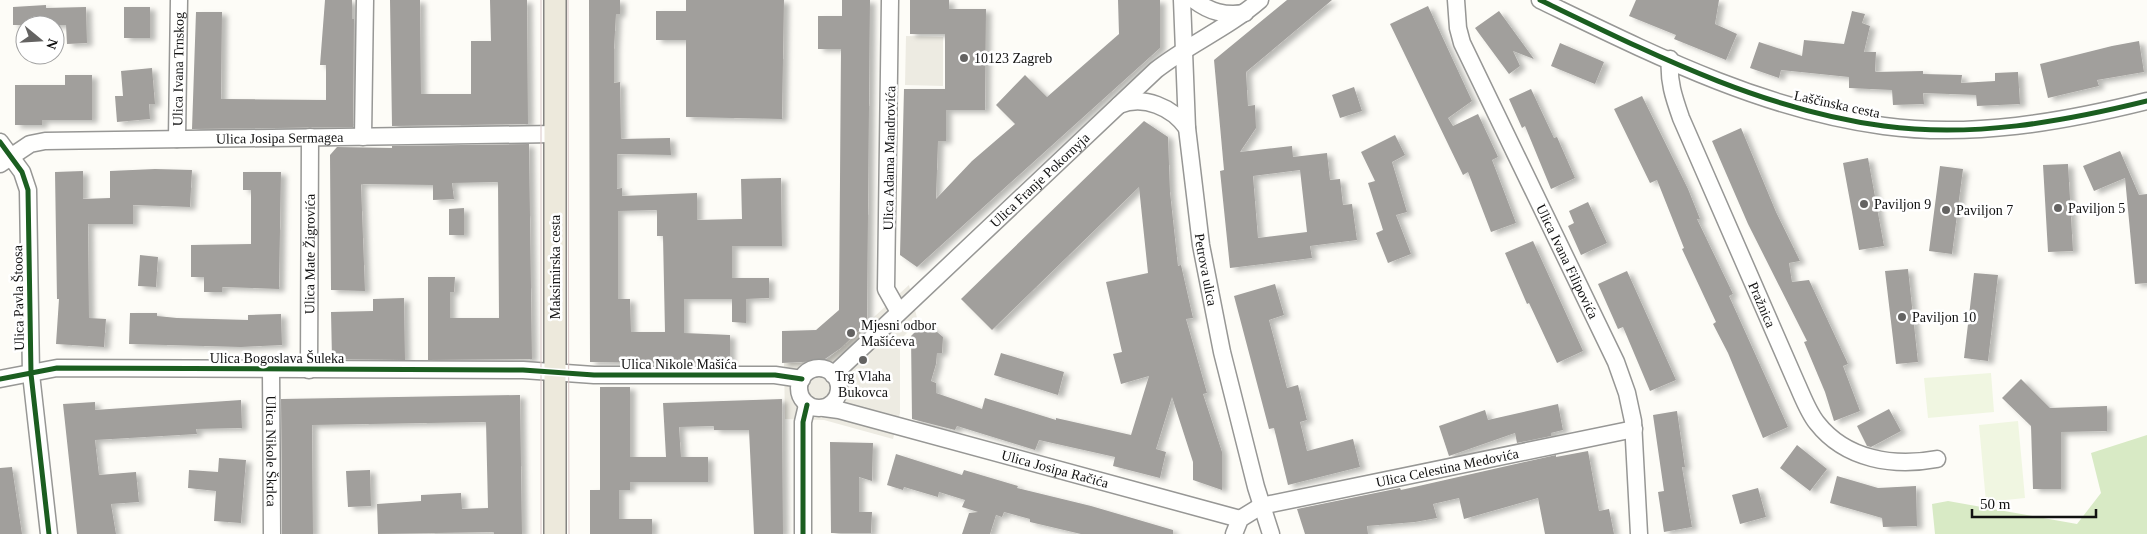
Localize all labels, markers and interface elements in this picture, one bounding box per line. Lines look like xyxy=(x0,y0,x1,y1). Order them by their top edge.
street label: Ulica Ivana Trnskog xyxy=(170,12,187,126)
north arrow xyxy=(15,15,65,65)
text: N xyxy=(43,37,61,51)
place label: 10123 Zagreb xyxy=(974,51,1052,66)
marker: 10123 Zagreb xyxy=(958,52,970,64)
street label: Ulica Adama Mandrovića xyxy=(881,85,898,230)
street label: Laščinska cesta xyxy=(1793,88,1882,121)
street label: Ulica Josipa Sermagea xyxy=(216,130,344,147)
street label: Ulica Franje Pokornyja xyxy=(987,130,1093,231)
street label: Ulica Mate Žigrovića xyxy=(302,193,318,314)
place label: Paviljon 9 xyxy=(1874,197,1931,212)
marker: Paviljon 9 xyxy=(1858,198,1870,210)
place label: Paviljon 5 xyxy=(2068,201,2125,216)
street label: Ulica Ivana Filipovića xyxy=(1533,202,1601,322)
marker: Paviljon 5 xyxy=(2052,202,2064,214)
place label: Paviljon 7 xyxy=(1956,203,2013,218)
marker: Paviljon 7 xyxy=(1940,204,1952,216)
street label: Maksimirska cesta xyxy=(548,214,563,319)
street label: Petrova ulica xyxy=(1192,233,1220,308)
street label: Ulica Pavla Štoosa xyxy=(9,244,27,351)
street label: Pražnica xyxy=(1745,280,1779,331)
place label: Paviljon 10 xyxy=(1912,310,1976,325)
marker: Paviljon 10 xyxy=(1896,311,1908,323)
place label: Mjesni odbor Mašićeva xyxy=(861,318,936,349)
marker: Mjesni odbor Mašićeva xyxy=(845,327,857,339)
street label: Ulica Bogoslava Šuleka xyxy=(210,350,345,366)
marker: Trg Vlaha Bukovca xyxy=(857,354,869,366)
street label: Ulica Nikole Mašića xyxy=(621,357,738,372)
place label: Trg Vlaha Bukovca xyxy=(835,369,892,400)
street label: Ulica Nikole Škrlca xyxy=(263,395,280,507)
street label: Ulica Celestina Medovića xyxy=(1375,446,1521,490)
street label: Ulica Josipa Račića xyxy=(1000,447,1111,491)
scale bar xyxy=(1972,486,2096,518)
text: 50 m xyxy=(1980,496,2011,512)

